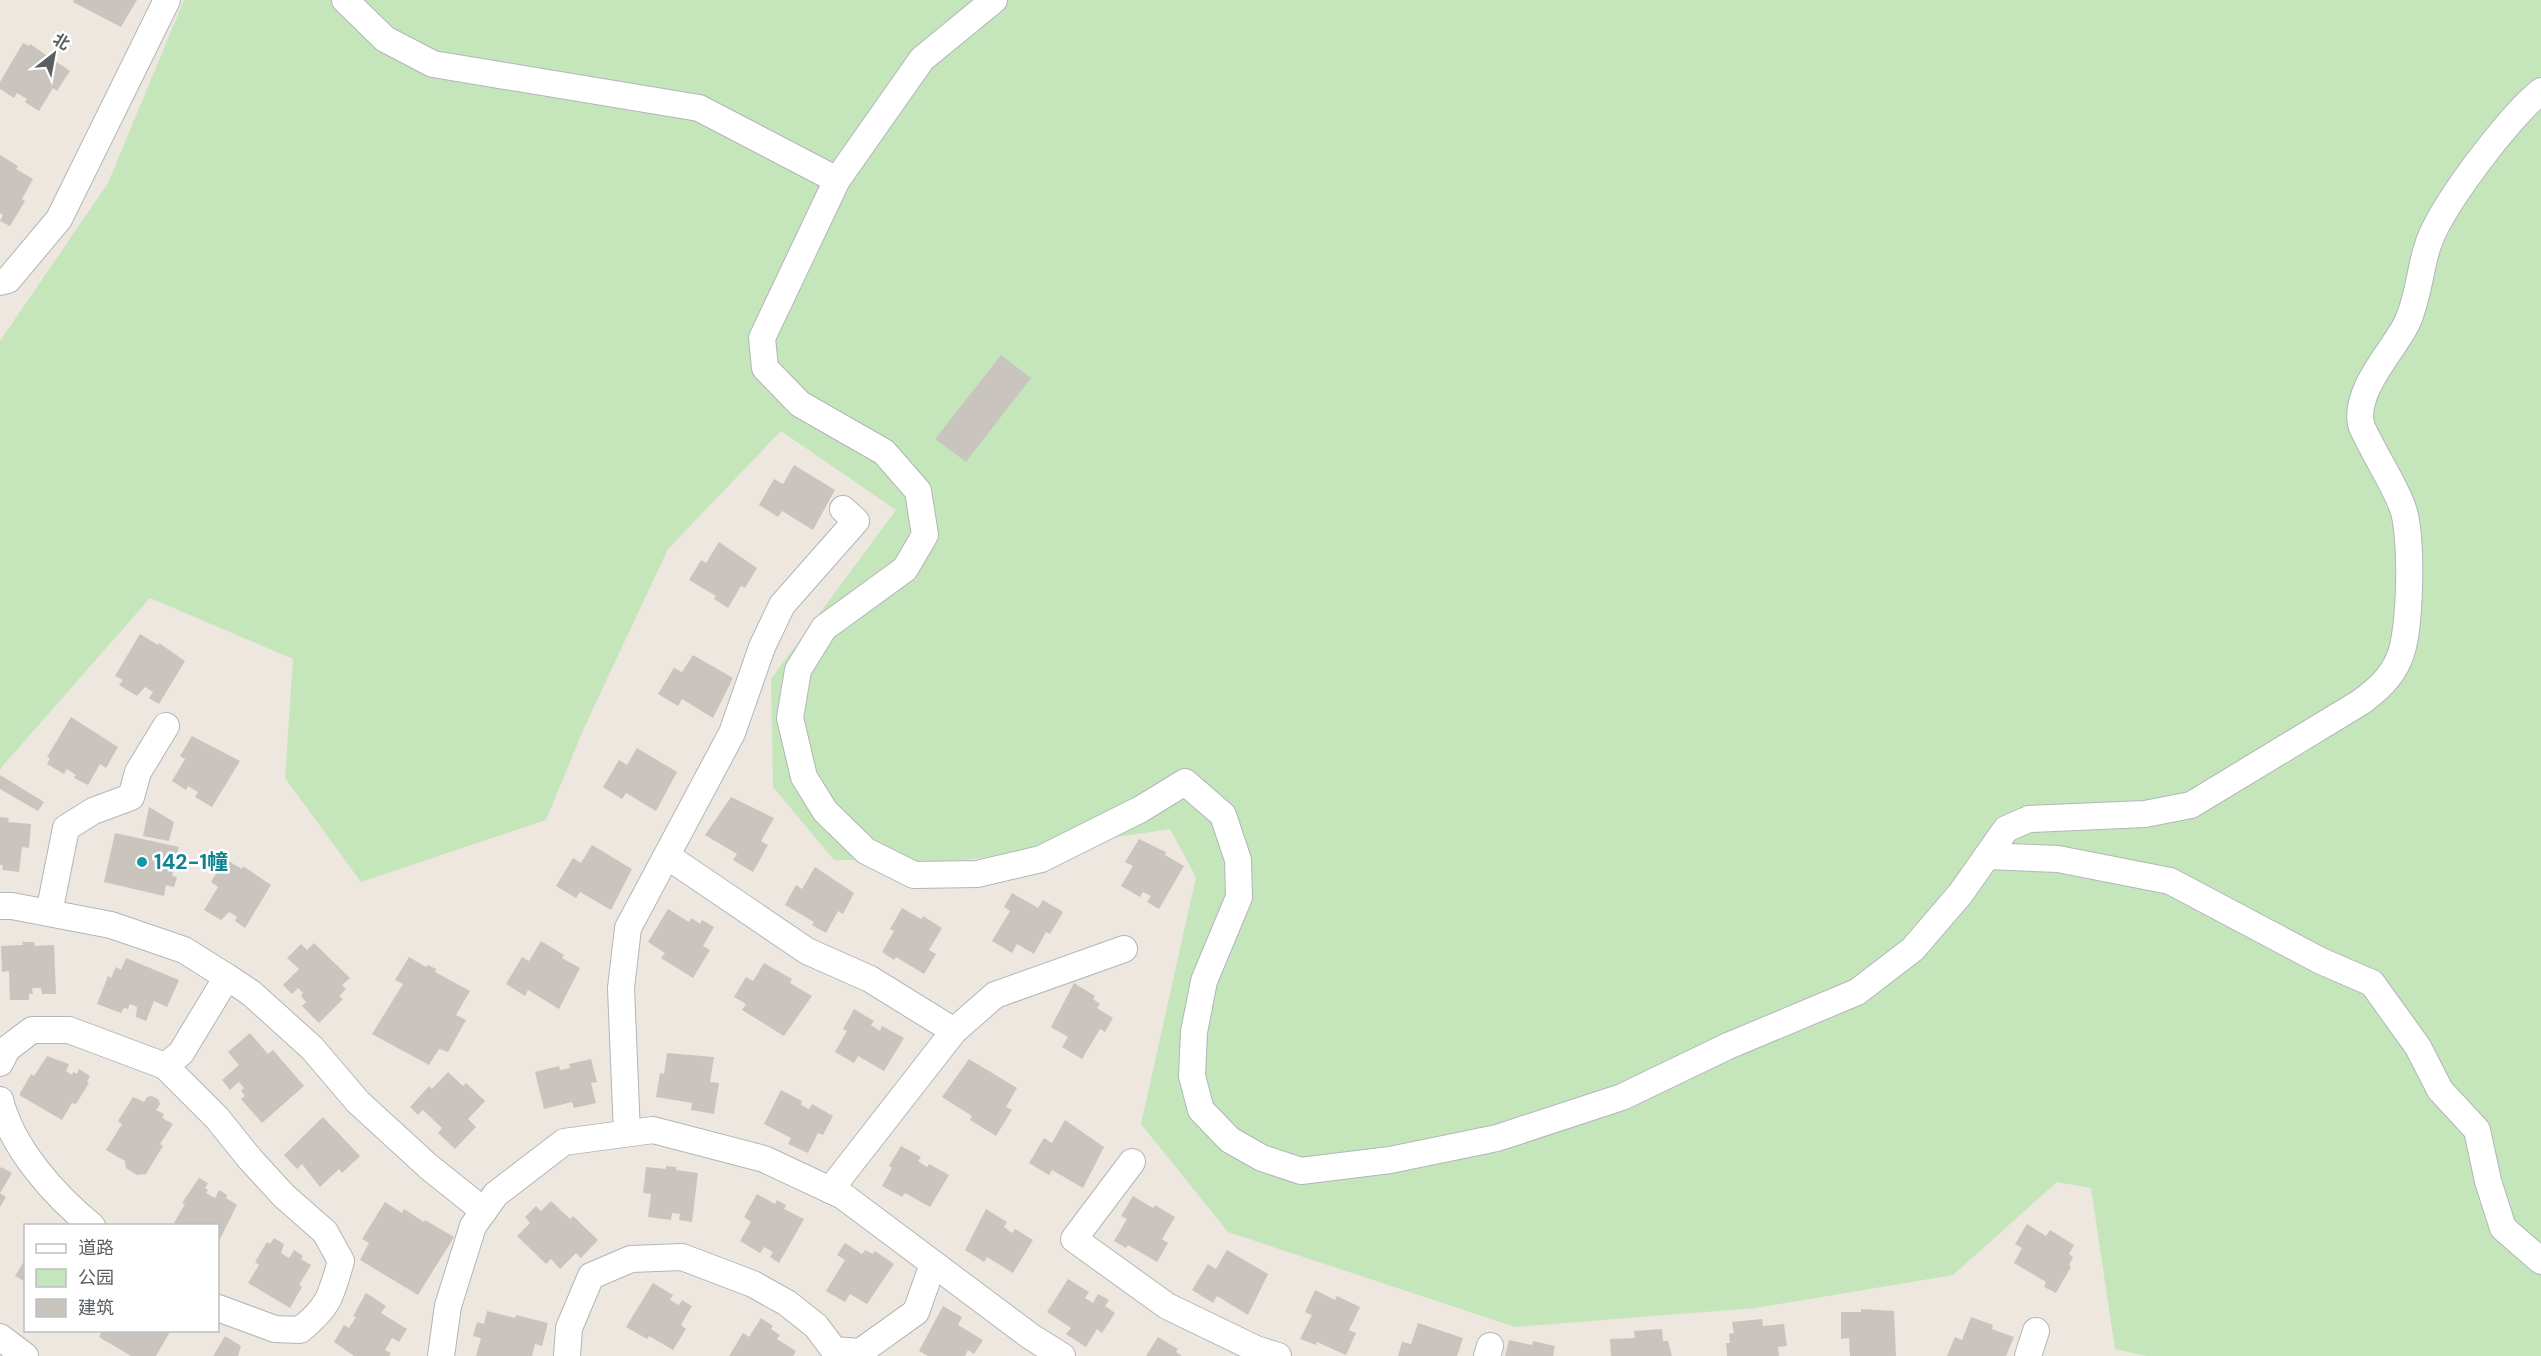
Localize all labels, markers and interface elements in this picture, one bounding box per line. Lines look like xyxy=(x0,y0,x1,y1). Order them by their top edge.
north arrow xyxy=(24,24,84,84)
text: 北 xyxy=(49,28,74,55)
place label: 142-1幢 xyxy=(154,848,228,876)
marker: 142-1幢 xyxy=(135,855,149,869)
legend xyxy=(24,1224,219,1332)
text: 道路 xyxy=(78,1236,114,1260)
text: 公园 xyxy=(78,1266,114,1290)
text: 建筑 xyxy=(78,1296,114,1320)

